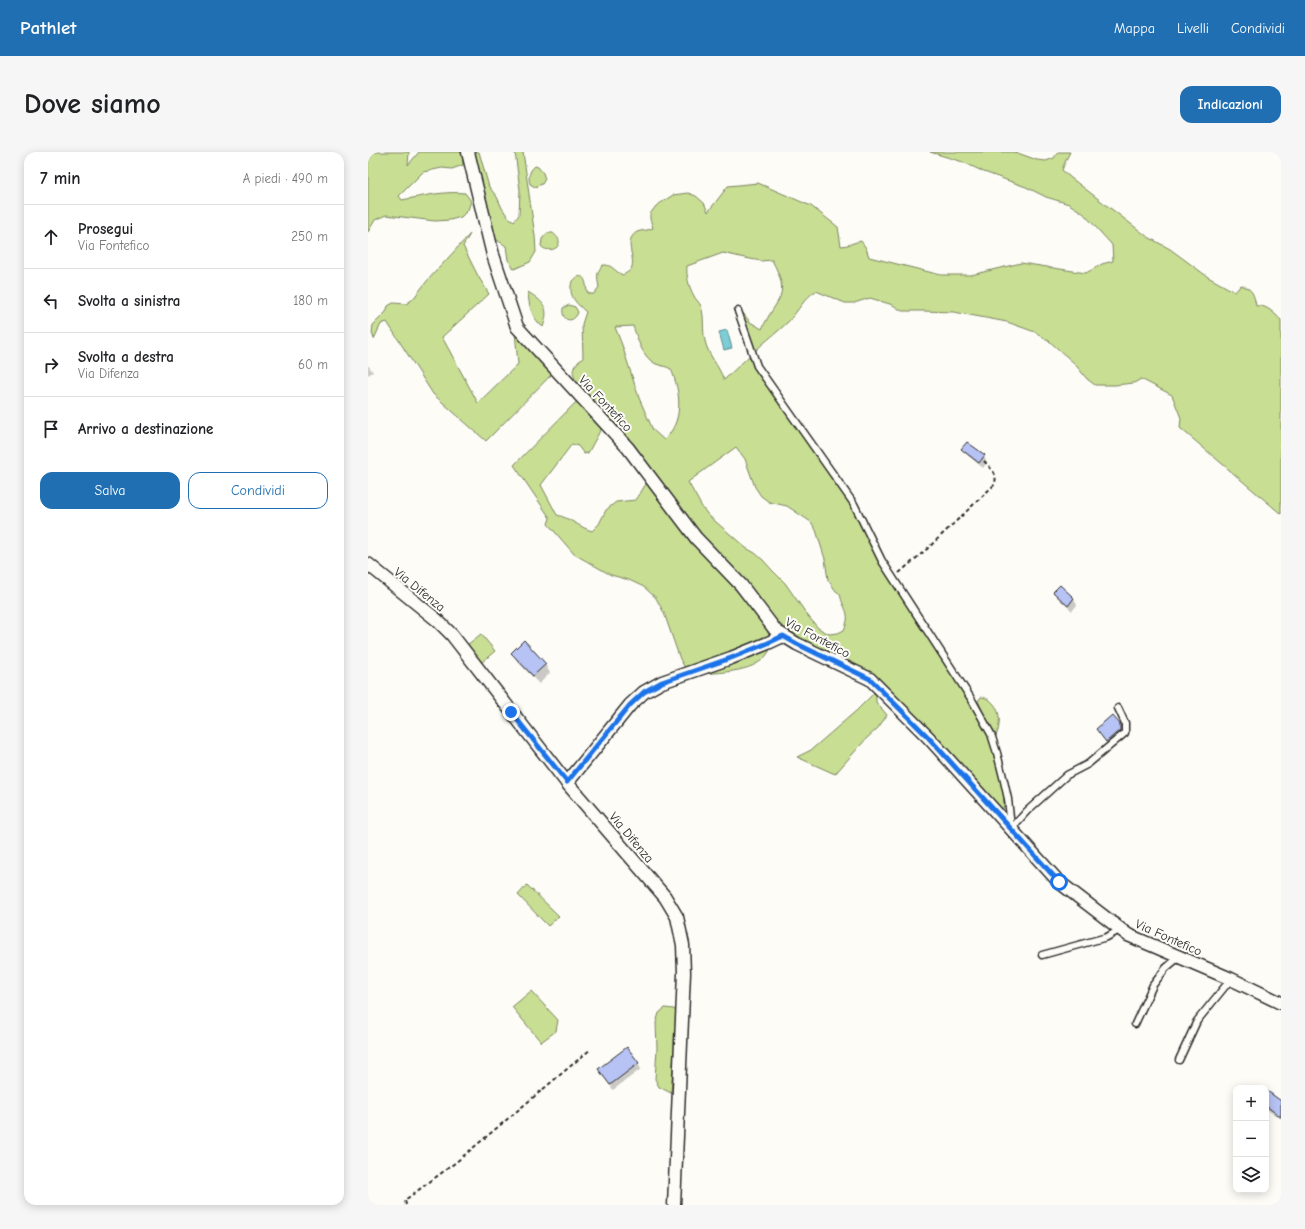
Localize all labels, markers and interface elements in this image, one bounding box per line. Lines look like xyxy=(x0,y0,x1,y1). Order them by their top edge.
text: Pathlet xyxy=(20,17,76,39)
text: Mappa xyxy=(1114,20,1155,37)
text: Livelli xyxy=(1177,20,1209,37)
text: Condividi xyxy=(1231,20,1285,37)
button: Indicazioni xyxy=(1180,86,1281,123)
text: Dove siamo xyxy=(24,88,161,120)
text: 7 min xyxy=(40,169,81,188)
text: A piedi · 490 m xyxy=(243,171,328,186)
text: Prosegui xyxy=(78,220,133,238)
icon: ahead xyxy=(40,226,62,248)
text: 250 m xyxy=(291,229,328,244)
text: Via Fontefico xyxy=(78,238,149,253)
icon: left xyxy=(40,290,62,312)
text: Svolta a sinistra xyxy=(78,292,180,310)
text: 180 m xyxy=(293,293,328,308)
text: Svolta a destra xyxy=(78,348,174,366)
icon: right xyxy=(40,354,62,376)
text: 60 m xyxy=(298,357,328,372)
text: Via Difenza xyxy=(78,366,139,381)
street label: Via Fontefico xyxy=(576,372,636,435)
icon: arrive xyxy=(40,418,62,440)
text: Arrivo a destinazione xyxy=(78,420,213,438)
button: Salva xyxy=(40,472,180,509)
button: Condividi xyxy=(188,472,328,509)
street label: Via Difenza xyxy=(391,564,448,614)
street label: Via Fontefico xyxy=(783,614,853,661)
route end xyxy=(502,703,520,721)
street label: Via Difenza xyxy=(606,809,657,866)
route start xyxy=(1050,873,1068,891)
street label: Via Fontefico xyxy=(1133,916,1205,959)
map controls xyxy=(1233,1085,1269,1193)
button: + xyxy=(1233,1085,1269,1121)
button: − xyxy=(1233,1121,1269,1157)
button: layers xyxy=(1233,1157,1269,1193)

